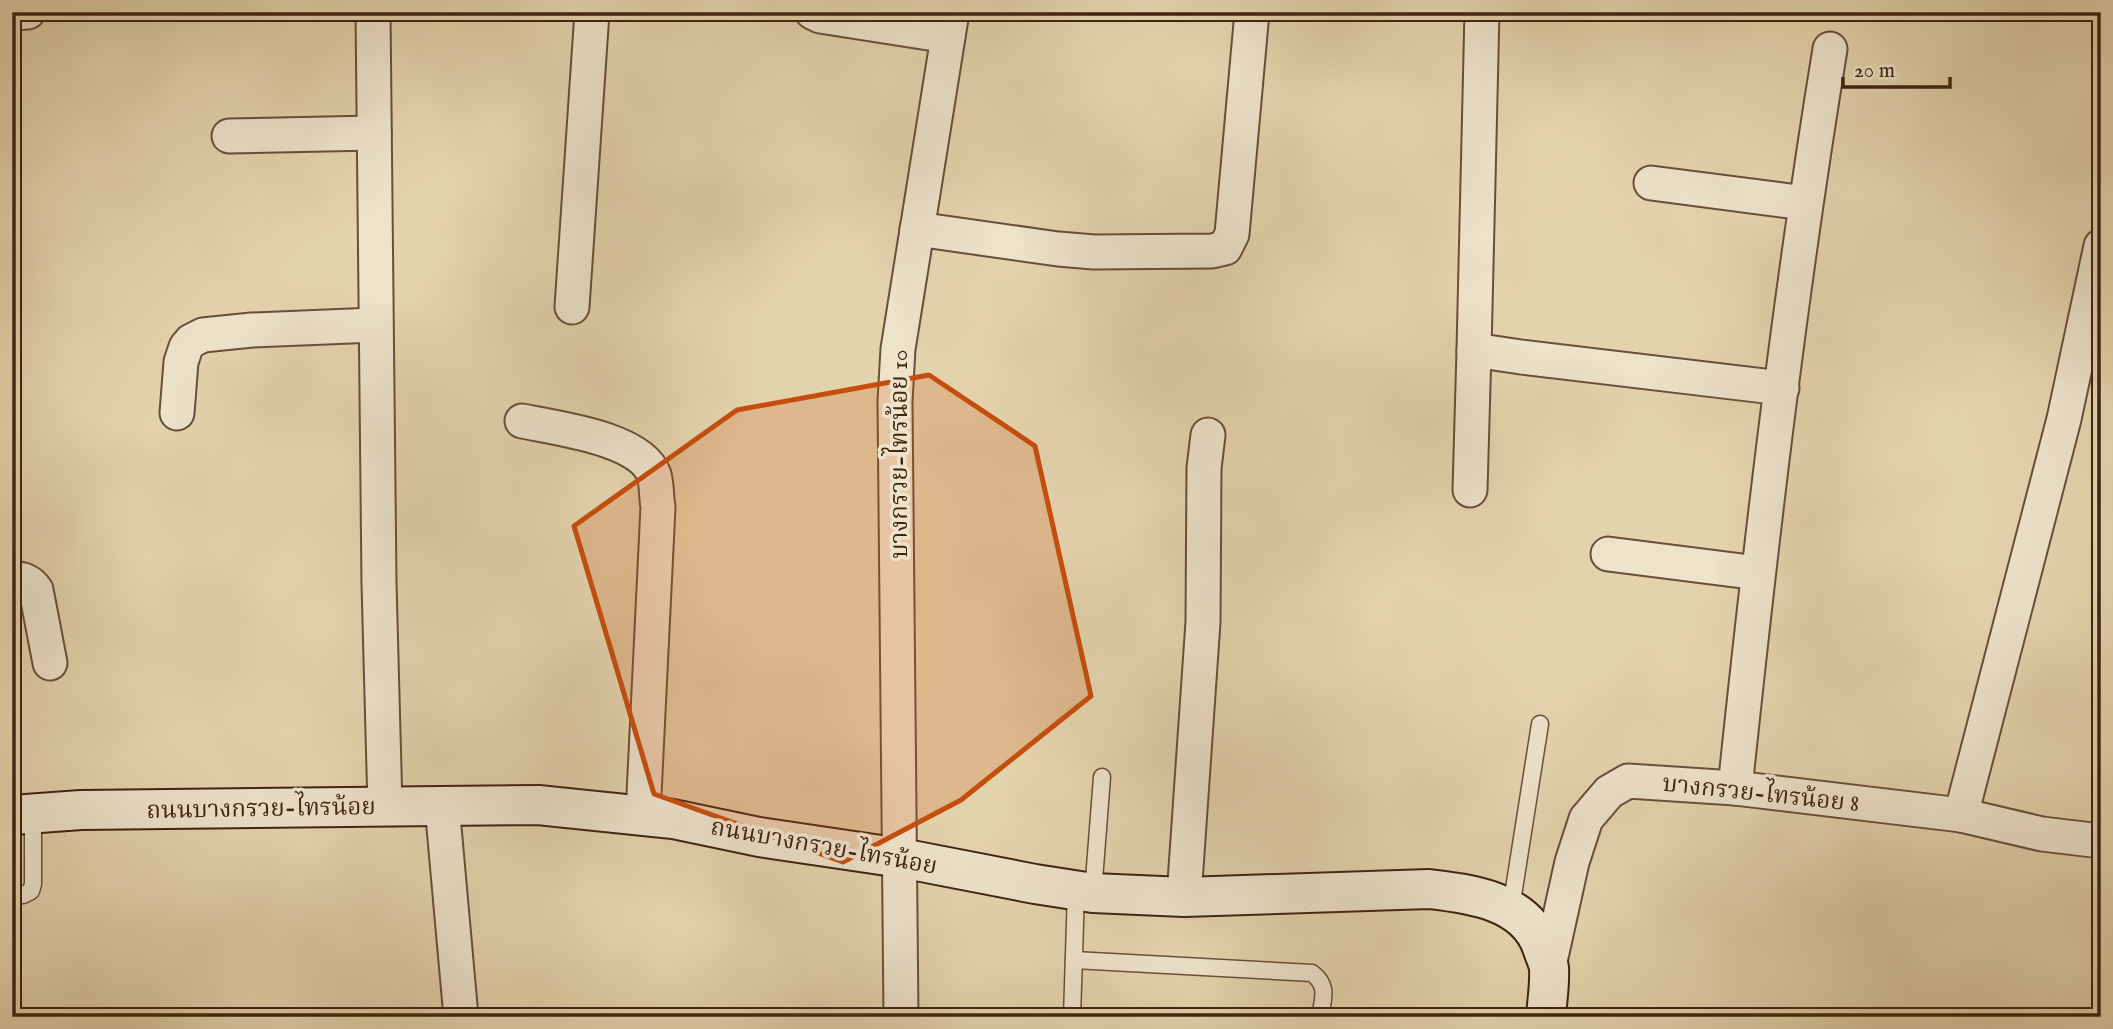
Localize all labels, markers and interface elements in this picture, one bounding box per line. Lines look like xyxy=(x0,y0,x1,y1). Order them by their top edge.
scale bar xyxy=(1843,46,1950,90)
text: 20 m xyxy=(1854,58,1895,85)
street label: บางกรวย-ไทรน้อย 10 xyxy=(881,349,916,559)
street label: บางกรวย-ไทรน้อย 8 xyxy=(1661,765,1861,820)
street label: ถนนบางกรวย-ไทรน้อย xyxy=(146,788,376,827)
street label: ถนนบางกรวย-ไทรน้อย xyxy=(708,808,940,883)

